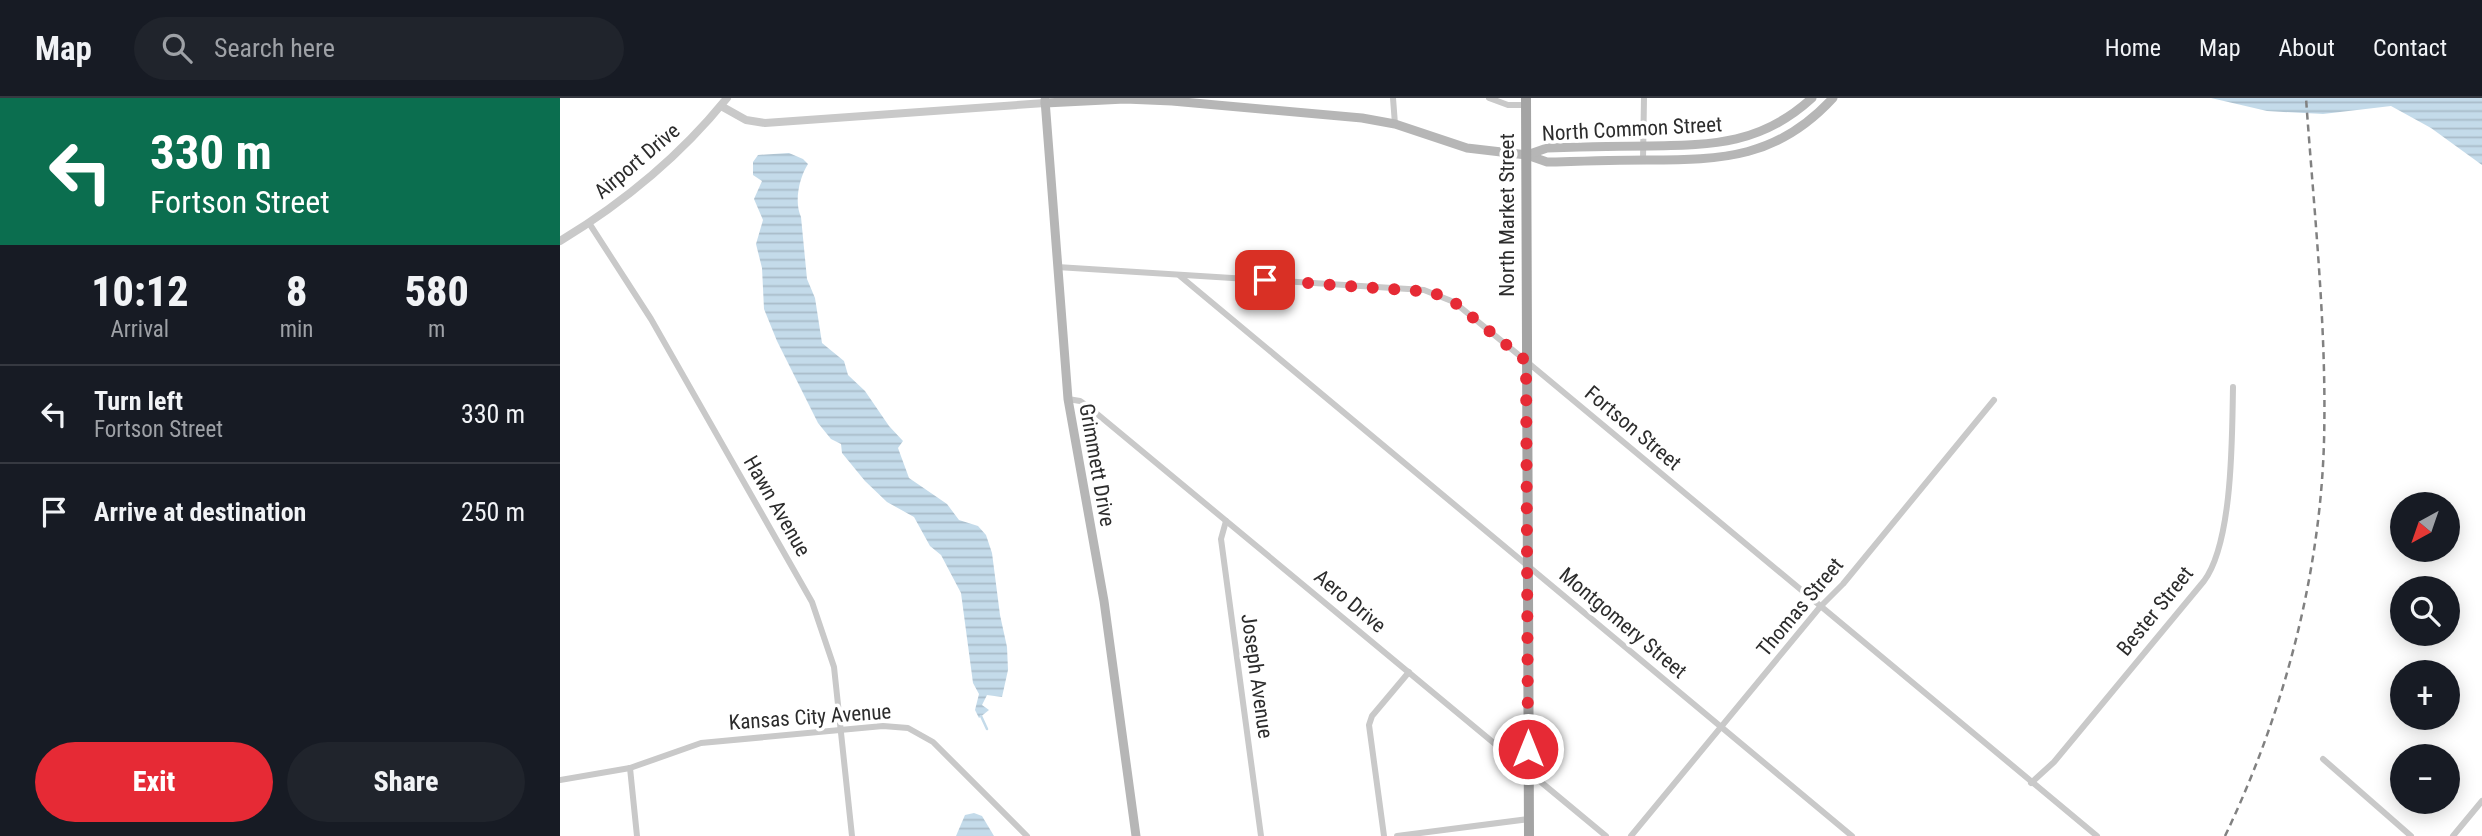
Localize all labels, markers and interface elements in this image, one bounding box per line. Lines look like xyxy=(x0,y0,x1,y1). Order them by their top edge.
search box xyxy=(134,17,624,80)
text: Map xyxy=(35,29,92,68)
icon: search xyxy=(158,29,196,67)
text: Search here xyxy=(214,33,335,63)
text: Home xyxy=(2105,34,2161,62)
text: Map xyxy=(2199,34,2241,62)
text: About xyxy=(2279,34,2335,62)
text: Contact xyxy=(2373,34,2447,62)
street label: North Common Street xyxy=(1541,112,1723,146)
street label: Airport Drive xyxy=(589,118,685,204)
text: 330 m xyxy=(150,124,272,181)
icon: left xyxy=(35,126,126,217)
street label: North Market Street xyxy=(1495,133,1519,297)
text: Fortson Street xyxy=(150,183,330,221)
pin xyxy=(1235,250,1295,310)
icon: arrive xyxy=(1246,261,1284,299)
text: 10:12 xyxy=(91,267,188,316)
text: 8 xyxy=(286,267,307,316)
text: 580 xyxy=(405,267,469,316)
text: Arrival xyxy=(111,316,169,343)
text: min xyxy=(280,316,313,343)
text: m xyxy=(428,316,445,343)
street label: Fortson Street xyxy=(1580,381,1686,475)
text: Turn left xyxy=(94,386,183,416)
icon: left xyxy=(35,395,73,433)
text: 330 m xyxy=(461,399,525,429)
street label: Grimmett Drive xyxy=(1074,402,1120,528)
text: Fortson Street xyxy=(94,416,223,443)
street label: Hawn Avenue xyxy=(739,451,816,561)
north arrow xyxy=(2390,492,2460,562)
map controls xyxy=(2390,492,2460,814)
icon: arrive xyxy=(35,493,73,531)
text: Arrive at destination xyxy=(94,497,306,527)
text: 250 m xyxy=(461,497,525,527)
street label: Thomas Street xyxy=(1752,553,1848,661)
street label: Bester Street xyxy=(2112,562,2198,660)
street label: Montgomery Street xyxy=(1554,563,1692,683)
street label: Aero Drive xyxy=(1310,564,1391,638)
button: search xyxy=(2390,576,2460,646)
street label: Joseph Avenue xyxy=(1236,612,1278,740)
button: + xyxy=(2390,660,2460,730)
street label: Kansas City Avenue xyxy=(728,699,892,735)
position arrow xyxy=(1491,712,1565,786)
button: Exit xyxy=(35,742,273,822)
button: Share xyxy=(287,742,525,822)
button: − xyxy=(2390,744,2460,814)

